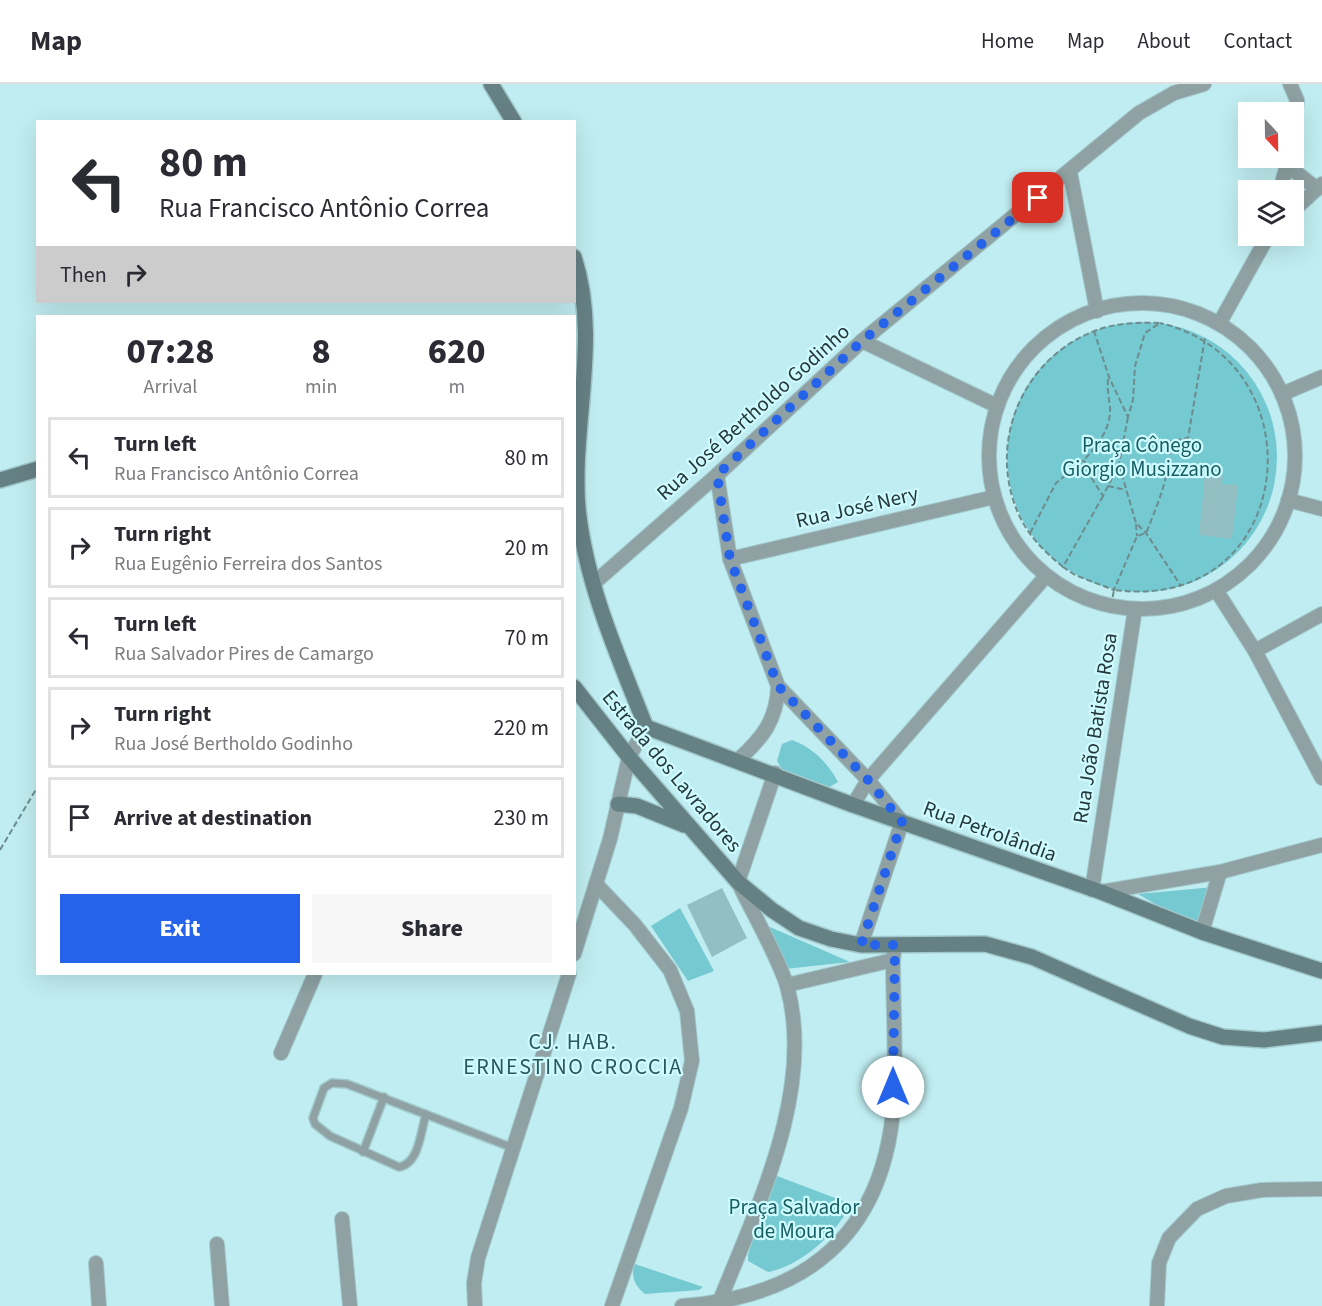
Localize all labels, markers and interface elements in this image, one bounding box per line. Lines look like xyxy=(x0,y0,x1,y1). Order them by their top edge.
text: Map xyxy=(30,21,82,61)
text: Home xyxy=(981,26,1034,56)
text: Map xyxy=(1067,26,1105,56)
text: About xyxy=(1138,26,1190,56)
text: Contact xyxy=(1223,26,1292,56)
north arrow xyxy=(1238,102,1304,168)
map controls xyxy=(1238,102,1304,246)
text: 80 m xyxy=(159,133,248,193)
icon: left xyxy=(60,144,138,222)
pin xyxy=(1012,172,1063,223)
button: layers xyxy=(1238,180,1304,246)
icon: arrive xyxy=(1021,181,1054,214)
text: Rua Francisco Antônio Correa xyxy=(159,189,489,228)
icon: right xyxy=(119,258,152,291)
text: Then xyxy=(60,259,107,291)
street label: Rua José Bertholdo Godinho xyxy=(650,317,856,507)
text: 07:28 xyxy=(126,326,215,377)
text: 8 xyxy=(312,326,331,377)
text: 620 xyxy=(428,326,486,377)
text: Arrival xyxy=(144,373,197,401)
text: min xyxy=(305,373,337,401)
text: m xyxy=(448,373,465,401)
text: Turn left xyxy=(114,428,196,460)
park label: Praça Cônego Giorgio Musizzano xyxy=(1062,430,1222,484)
icon: left xyxy=(63,441,96,474)
text: 80 m xyxy=(504,442,549,474)
text: Rua Francisco Antônio Correa xyxy=(114,460,359,488)
street label: Rua José Nery xyxy=(793,478,921,536)
text: Turn right xyxy=(114,518,211,550)
icon: right xyxy=(63,531,96,564)
text: 20 m xyxy=(504,532,549,564)
text: Rua Eugênio Ferreira dos Santos xyxy=(114,550,382,578)
text: Turn left xyxy=(114,608,196,640)
icon: left xyxy=(63,621,96,654)
text: 70 m xyxy=(504,622,549,654)
street label: Rua João Batista Rosa xyxy=(1065,631,1125,825)
text: Rua Salvador Pires de Camargo xyxy=(114,640,374,668)
street label: Estrada dos Lavradores xyxy=(595,683,749,859)
text: Turn right xyxy=(114,698,211,730)
icon: right xyxy=(63,711,96,744)
text: 220 m xyxy=(494,712,549,744)
text: Rua José Bertholdo Godinho xyxy=(114,730,353,758)
street label: Rua Petrolândia xyxy=(919,793,1061,869)
icon: arrive xyxy=(63,801,96,834)
text: Arrive at destination xyxy=(114,802,312,834)
text: 230 m xyxy=(494,802,549,834)
button: Exit xyxy=(60,894,300,963)
button: Share xyxy=(312,894,552,963)
district label: CJ. HAB. ERNESTINO CROCCIA xyxy=(463,1026,683,1083)
position arrow xyxy=(861,1055,925,1119)
park label: Praça Salvador de Moura xyxy=(729,1192,860,1246)

